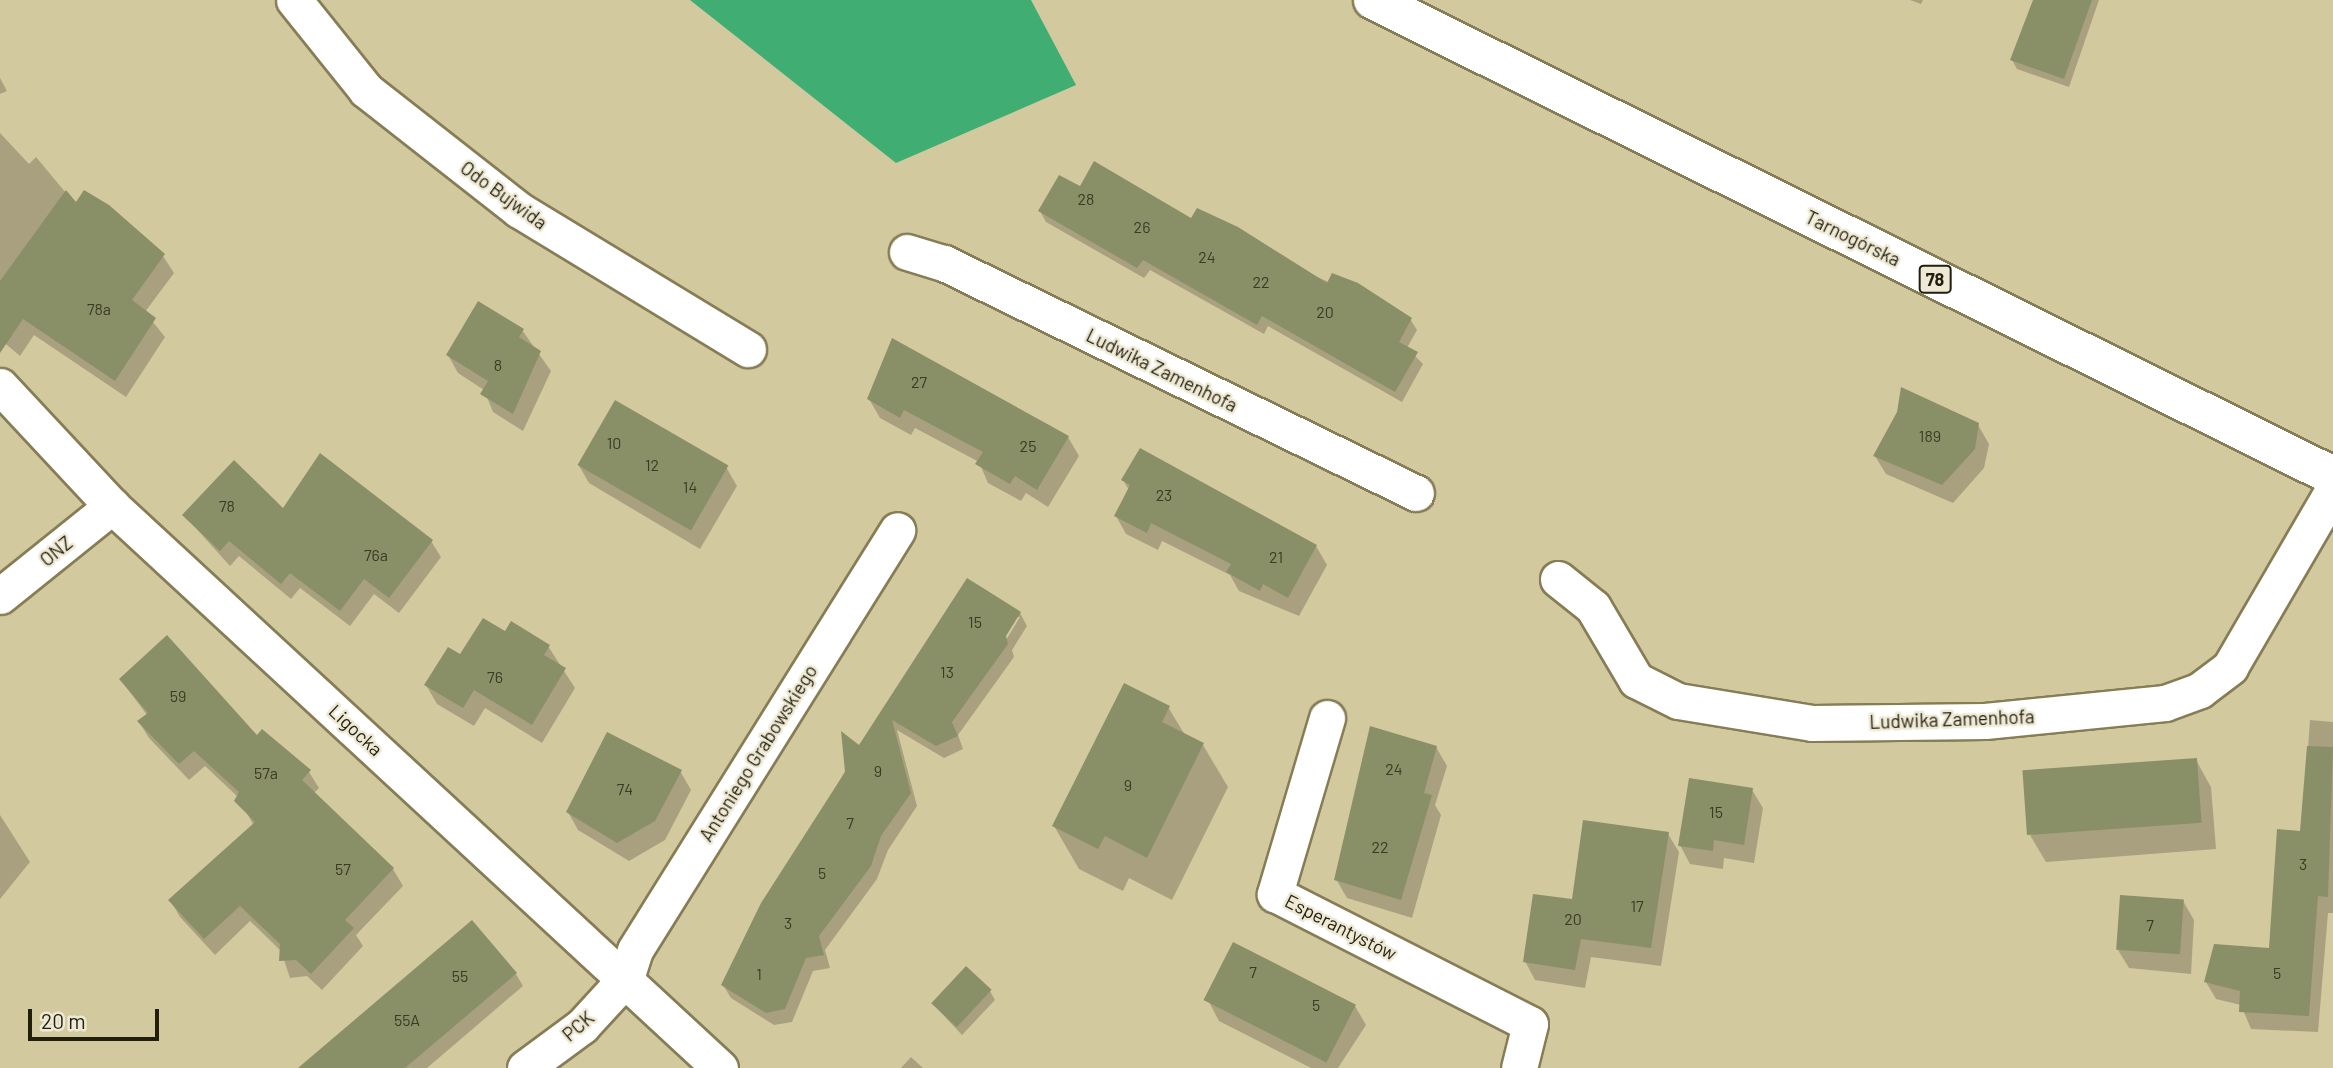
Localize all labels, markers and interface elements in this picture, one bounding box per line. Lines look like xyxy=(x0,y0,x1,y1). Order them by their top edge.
street label: Odo Bujwida xyxy=(456,156,552,234)
house number: 28 xyxy=(1078,189,1094,209)
street label: Tarnogórska xyxy=(1802,205,1904,271)
house number: 26 xyxy=(1134,217,1150,237)
house number: 24 xyxy=(1198,247,1216,267)
road number: 78 xyxy=(1918,264,1952,293)
house number: 22 xyxy=(1252,272,1270,292)
house number: 78a xyxy=(87,299,111,319)
house number: 20 xyxy=(1316,302,1334,322)
street label: Ludwika Zamenhofa xyxy=(1083,324,1241,416)
house number: 8 xyxy=(494,355,502,375)
house number: 27 xyxy=(911,372,927,392)
house number: 189 xyxy=(1919,426,1941,446)
house number: 10 xyxy=(607,433,621,453)
house number: 25 xyxy=(1020,436,1036,456)
house number: 12 xyxy=(645,455,659,475)
house number: 14 xyxy=(683,477,697,497)
house number: 23 xyxy=(1156,485,1172,505)
house number: 78 xyxy=(219,496,235,516)
street label: ONZ xyxy=(35,531,77,571)
house number: 76a xyxy=(364,545,388,565)
house number: 21 xyxy=(1269,547,1283,567)
house number: 15 xyxy=(968,612,982,632)
street label: Antoniego Grabowskiego xyxy=(694,660,822,846)
house number: 13 xyxy=(940,662,954,682)
house number: 76 xyxy=(487,667,503,687)
house number: 59 xyxy=(170,686,186,706)
street label: Ligocka xyxy=(324,699,388,761)
street label: Ludwika Zamenhofa xyxy=(1869,705,2035,733)
house number: 24 xyxy=(1385,759,1403,779)
house number: 9 xyxy=(874,761,882,781)
house number: 57a xyxy=(254,763,278,783)
house number: 9 xyxy=(1124,775,1132,795)
house number: 74 xyxy=(617,779,633,799)
house number: 15 xyxy=(1709,802,1723,822)
house number: 7 xyxy=(846,813,854,833)
house number: 22 xyxy=(1371,837,1389,857)
house number: 3 xyxy=(2299,854,2307,874)
house number: 57 xyxy=(335,859,351,879)
house number: 5 xyxy=(818,863,826,883)
street label: Esperantystów xyxy=(1281,889,1401,965)
house number: 17 xyxy=(1630,896,1644,916)
house number: 20 xyxy=(1564,909,1582,929)
house number: 3 xyxy=(784,913,792,933)
house number: 7 xyxy=(2146,915,2154,935)
house number: 7 xyxy=(1249,962,1257,982)
house number: 5 xyxy=(2273,963,2281,983)
house number: 1 xyxy=(756,964,762,984)
house number: 55 xyxy=(452,966,468,986)
scale bar xyxy=(32,995,163,1038)
house number: 5 xyxy=(1312,995,1320,1015)
street label: PCK xyxy=(558,1006,598,1046)
text: 20 m xyxy=(41,1008,86,1033)
house number: 55A xyxy=(394,1010,420,1030)

